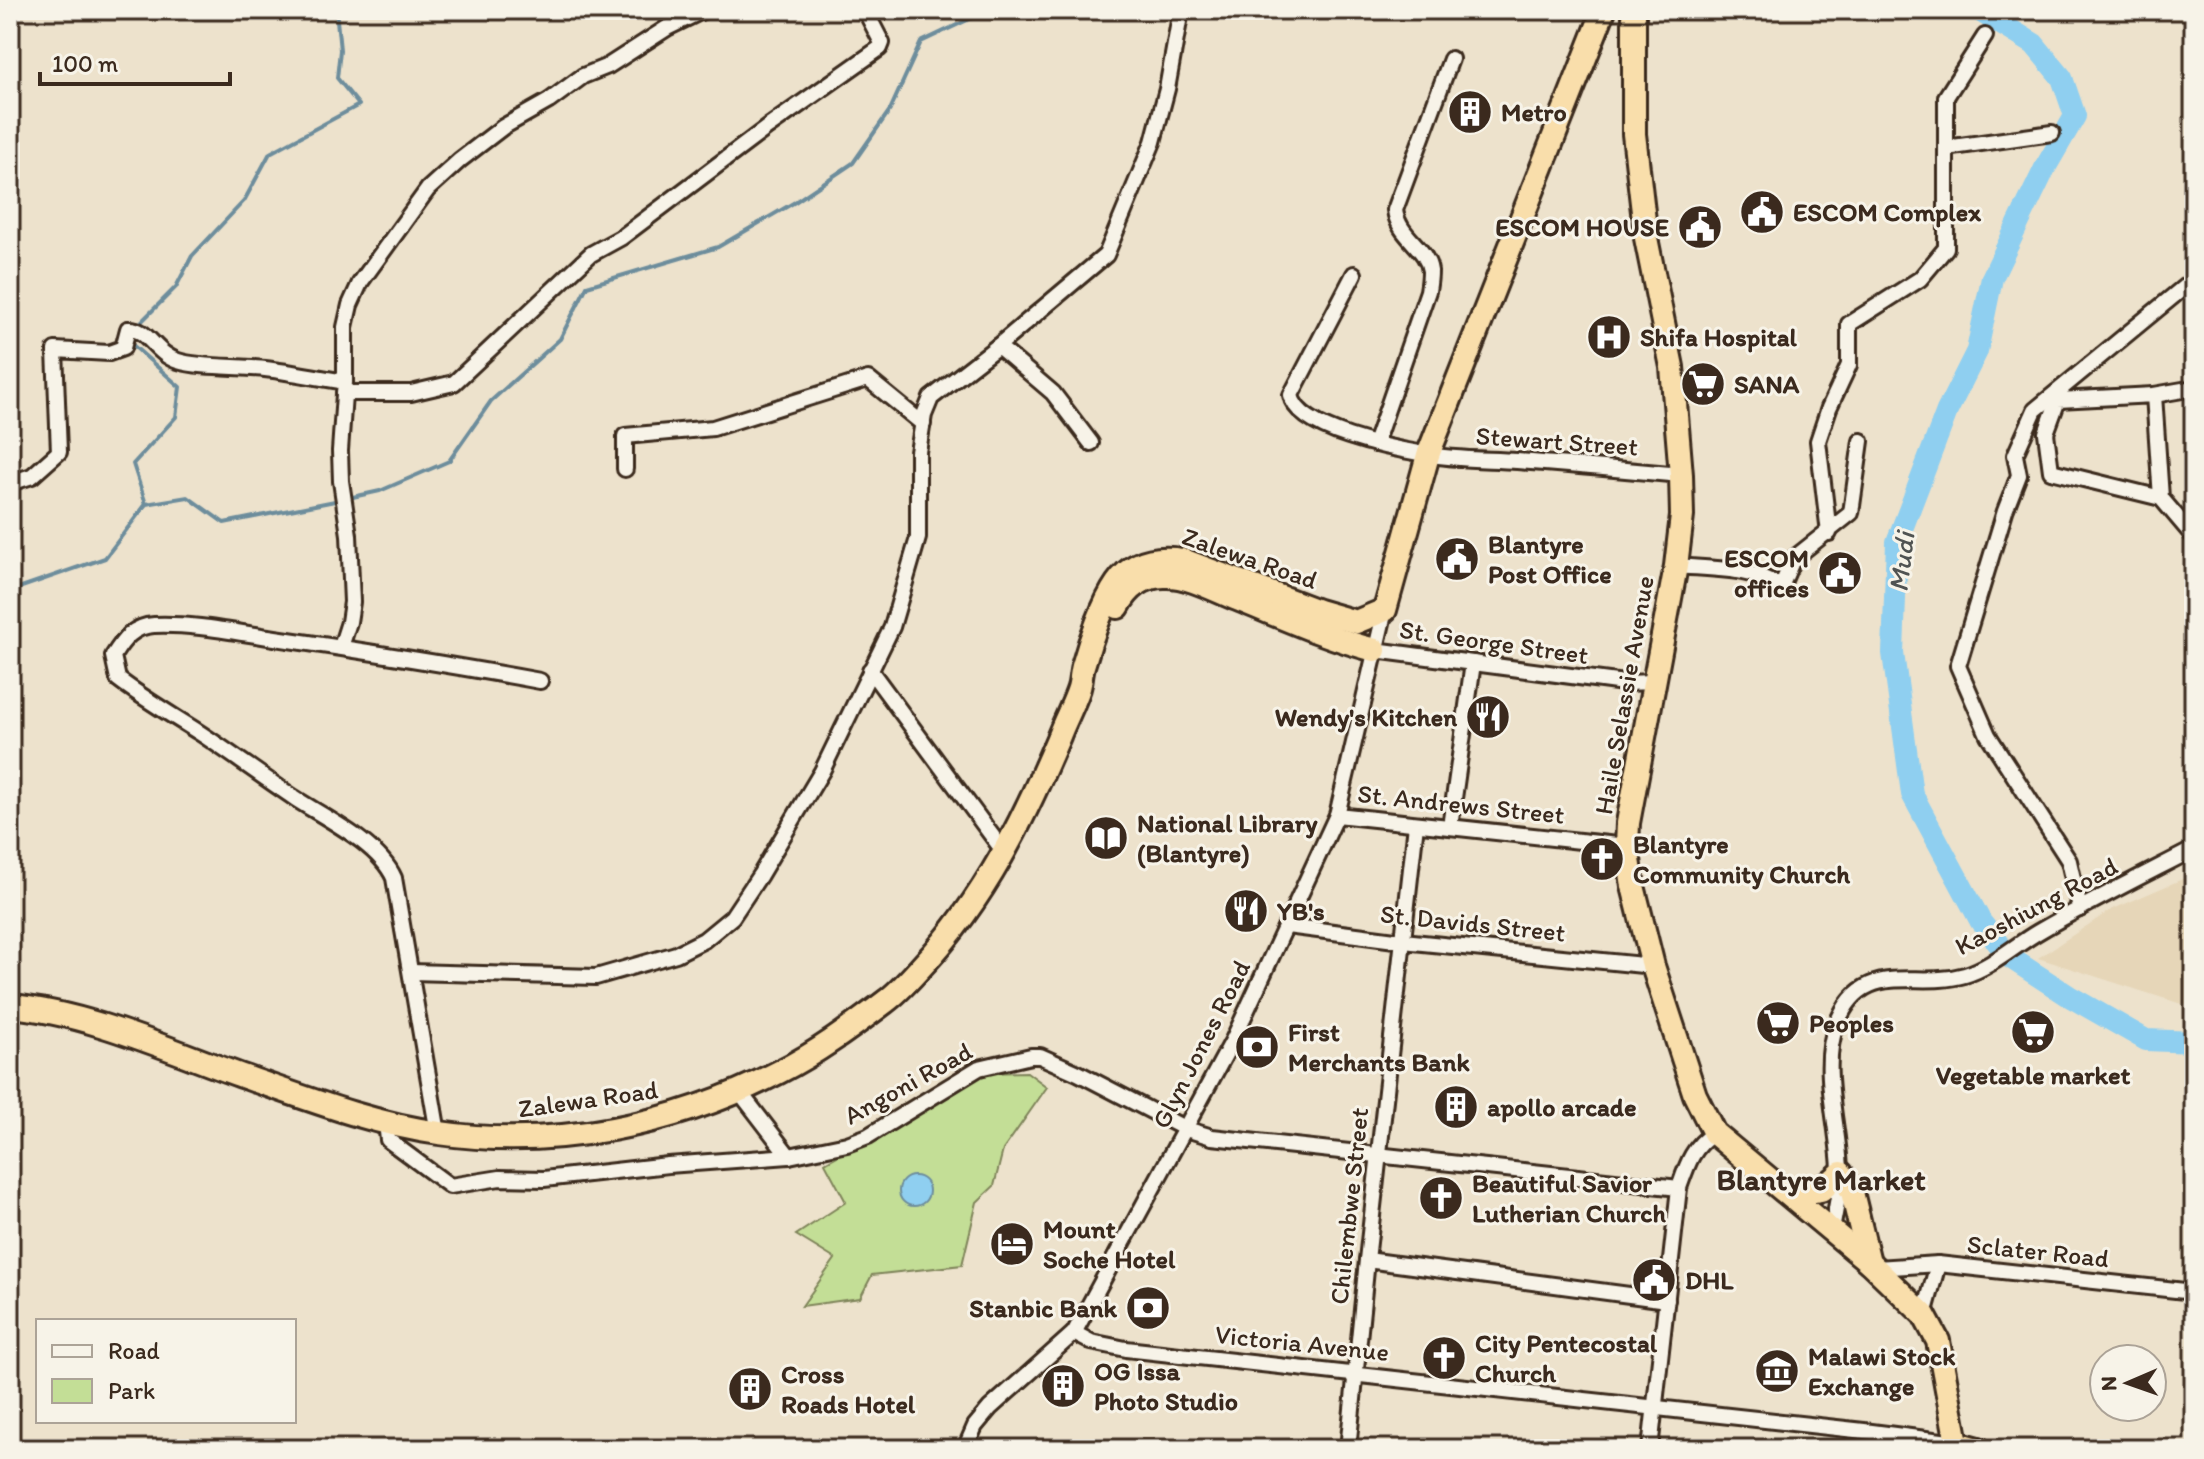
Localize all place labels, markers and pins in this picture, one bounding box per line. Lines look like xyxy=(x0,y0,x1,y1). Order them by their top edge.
building icon: Metro xyxy=(1446,88,1494,136)
place label: Metro xyxy=(1501,96,1567,128)
public building icon: ESCOM Complex xyxy=(1738,188,1786,236)
place label: ESCOM Complex xyxy=(1793,196,1982,228)
public building icon: ESCOM HOUSE xyxy=(1676,203,1724,251)
place label: ESCOM HOUSE xyxy=(1495,211,1669,243)
hospital icon: Shifa Hospital xyxy=(1585,313,1633,361)
place label: Shifa Hospital xyxy=(1640,321,1798,353)
supermarket icon: SANA xyxy=(1679,360,1727,408)
place label: SANA xyxy=(1734,368,1800,400)
place label: Blantyre Post Office xyxy=(1488,528,1612,590)
public building icon: Blantyre Post Office xyxy=(1433,535,1481,583)
place label: ESCOM offices xyxy=(1724,542,1809,604)
public building icon: ESCOM offices xyxy=(1816,549,1864,597)
restaurant icon: Wendy's Kitchen xyxy=(1464,693,1512,741)
place label: Wendy's Kitchen xyxy=(1275,701,1457,733)
place label: National Library (Blantyre) xyxy=(1137,807,1318,869)
library icon: National Library (Blantyre) xyxy=(1082,814,1130,862)
place label: Blantyre Community Church xyxy=(1633,828,1850,890)
church icon: Blantyre Community Church xyxy=(1578,835,1626,883)
restaurant icon: YB's xyxy=(1222,887,1270,935)
place label: YB's xyxy=(1276,895,1325,927)
supermarket icon: Peoples xyxy=(1754,999,1802,1047)
place label: Peoples xyxy=(1809,1007,1894,1039)
supermarket icon: Vegetable market xyxy=(2009,1008,2057,1056)
place label: First Merchants Bank xyxy=(1288,1016,1471,1078)
bank icon: First Merchants Bank xyxy=(1233,1023,1281,1071)
place label: Vegetable market xyxy=(1936,1059,2131,1091)
building icon: apollo arcade xyxy=(1432,1083,1480,1131)
place label: apollo arcade xyxy=(1487,1091,1636,1123)
place label: Beautiful Savior Lutherian Church xyxy=(1472,1167,1666,1229)
church icon: Beautiful Savior Lutherian Church xyxy=(1417,1174,1465,1222)
place label: Mount Soche Hotel xyxy=(1043,1213,1176,1275)
hotel icon: Mount Soche Hotel xyxy=(988,1220,1036,1268)
public building icon: DHL xyxy=(1630,1256,1678,1304)
place label: DHL xyxy=(1685,1264,1734,1296)
bank icon: Stanbic Bank xyxy=(1124,1284,1172,1332)
place label: Stanbic Bank xyxy=(969,1292,1118,1324)
place label: City Pentecostal Church xyxy=(1475,1327,1658,1389)
church icon: City Pentecostal Church xyxy=(1420,1334,1468,1382)
place label: Malawi Stock Exchange xyxy=(1808,1340,1956,1402)
museum icon: Malawi Stock Exchange xyxy=(1753,1347,1801,1395)
place label: OG Issa Photo Studio xyxy=(1094,1355,1238,1417)
place label: Cross Roads Hotel xyxy=(781,1358,916,1420)
building icon: OG Issa Photo Studio xyxy=(1039,1362,1087,1410)
building icon: Cross Roads Hotel xyxy=(726,1365,774,1413)

